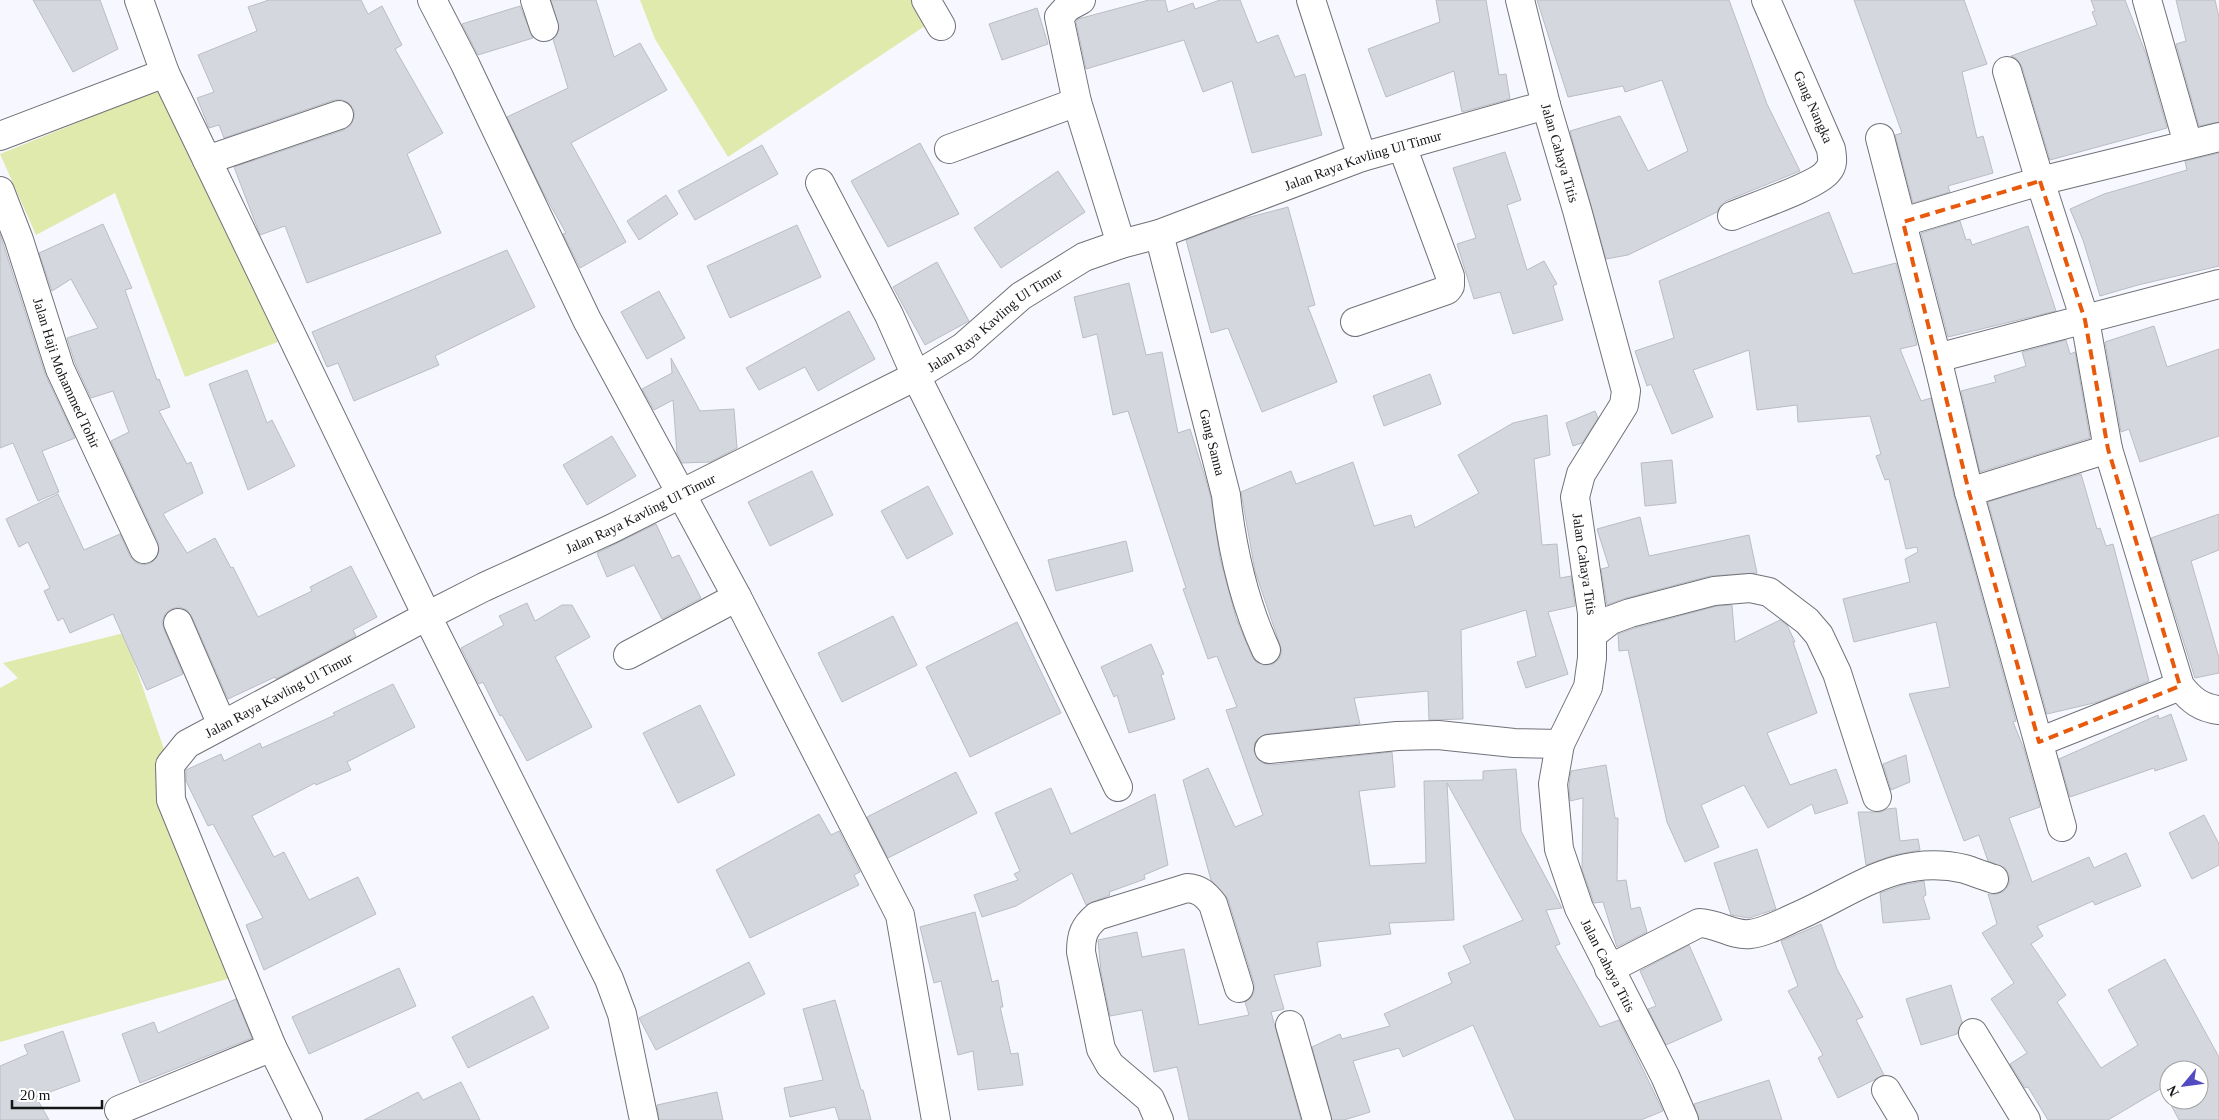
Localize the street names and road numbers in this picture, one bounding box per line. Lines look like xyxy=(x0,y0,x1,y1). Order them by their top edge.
street label: Gang Nangka xyxy=(1790,69,1836,146)
street label: Jalan Cahaya Titis xyxy=(1538,101,1582,204)
street label: Jalan Raya Kavling Ul Timur xyxy=(1282,127,1443,193)
street label: Jalan Raya Kavling Ul Timur xyxy=(924,265,1065,375)
street label: Jalan Haji Mohammed Tohir xyxy=(30,296,104,451)
street label: Gang Sanna xyxy=(1197,407,1228,478)
street label: Jalan Raya Kavling Ul Timur xyxy=(563,470,718,556)
street label: Jalan Cahaya Titis xyxy=(1570,512,1600,616)
street label: Jalan Raya Kavling Ul Timur xyxy=(202,650,355,741)
street label: Jalan Cahaya Titis xyxy=(1578,916,1638,1014)

